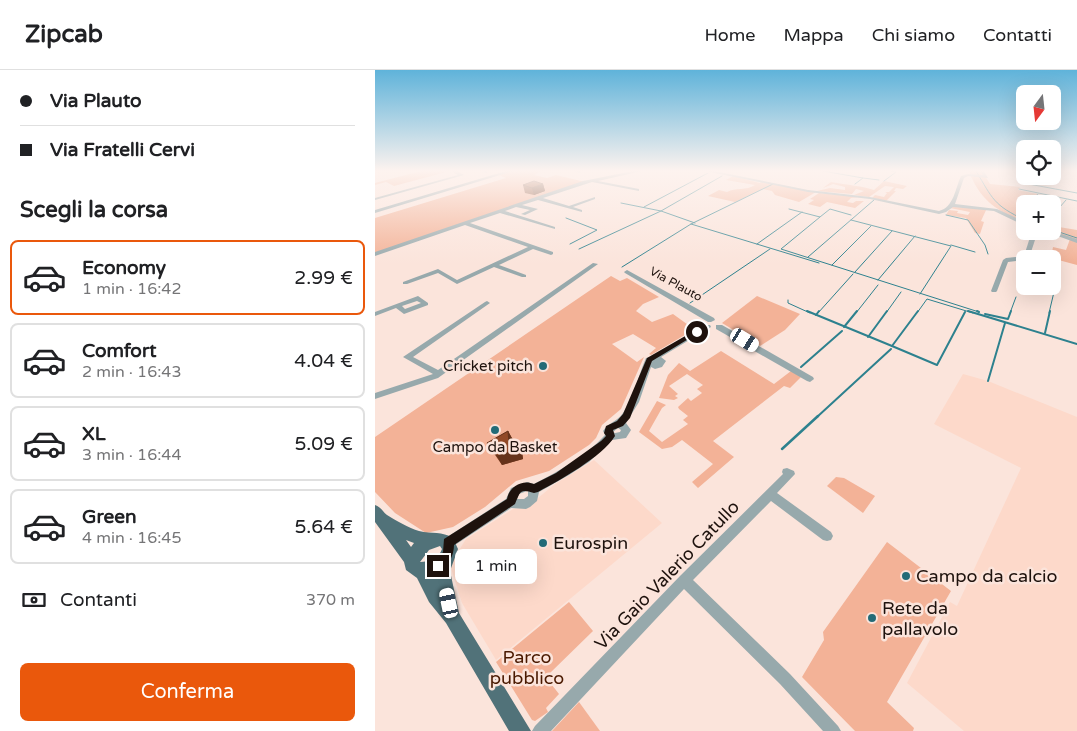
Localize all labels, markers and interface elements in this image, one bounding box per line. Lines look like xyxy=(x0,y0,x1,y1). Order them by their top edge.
text: Zipcab xyxy=(25,20,103,49)
text: Home xyxy=(704,24,755,46)
text: Mappa xyxy=(783,24,844,46)
text: Chi siamo xyxy=(872,24,955,46)
text: Contatti xyxy=(983,24,1052,46)
north arrow xyxy=(1016,85,1061,130)
map controls xyxy=(1016,85,1061,295)
text: Via Plauto xyxy=(50,90,142,112)
text: Via Fratelli Cervi xyxy=(50,139,195,161)
button: locate xyxy=(1016,140,1061,185)
button: + xyxy=(1016,195,1061,240)
text: Scegli la corsa xyxy=(20,197,168,223)
button: − xyxy=(1016,250,1061,295)
icon: car xyxy=(22,255,67,300)
text: Economy xyxy=(82,257,166,279)
street label: Via Plauto xyxy=(647,264,705,304)
text: 2.99 € xyxy=(294,267,353,289)
text: 1 min · 16:42 xyxy=(82,279,181,299)
route start xyxy=(686,321,708,343)
car xyxy=(728,326,761,354)
icon: car xyxy=(22,338,67,383)
text: Comfort xyxy=(82,340,156,362)
text: 4.04 € xyxy=(294,350,353,372)
place label: Cricket pitch xyxy=(443,357,533,375)
marker: Cricket pitch xyxy=(537,360,549,372)
text: 2 min · 16:43 xyxy=(82,362,181,382)
icon: car xyxy=(22,421,67,466)
text: XL xyxy=(82,423,106,445)
marker: Campo da Basket xyxy=(489,424,501,436)
text: 5.09 € xyxy=(295,433,353,455)
place label: Campo da Basket xyxy=(432,438,558,456)
text: 3 min · 16:44 xyxy=(82,445,181,465)
street label: Via Gaio Valerio Catullo xyxy=(590,496,744,654)
icon: car xyxy=(22,504,67,549)
text: Green xyxy=(82,506,136,528)
text: 5.64 € xyxy=(295,516,353,538)
text: 4 min · 16:45 xyxy=(82,528,181,548)
place label: Eurospin xyxy=(553,532,628,554)
marker: Eurospin xyxy=(537,537,549,549)
callout: 1 min xyxy=(455,548,538,584)
route end xyxy=(427,555,449,577)
text: 1 min xyxy=(475,556,517,576)
place label: Campo da calcio xyxy=(916,565,1058,587)
marker: Campo da calcio xyxy=(900,570,912,582)
icon: cash xyxy=(20,586,48,614)
car xyxy=(438,587,459,619)
text: Contanti xyxy=(60,589,137,611)
text: 370 m xyxy=(306,590,355,610)
place label: Rete da pallavolo xyxy=(882,597,958,640)
marker: Rete da pallavolo xyxy=(866,612,878,624)
park label: Parco pubblico xyxy=(490,646,564,689)
button: Conferma xyxy=(20,663,355,721)

